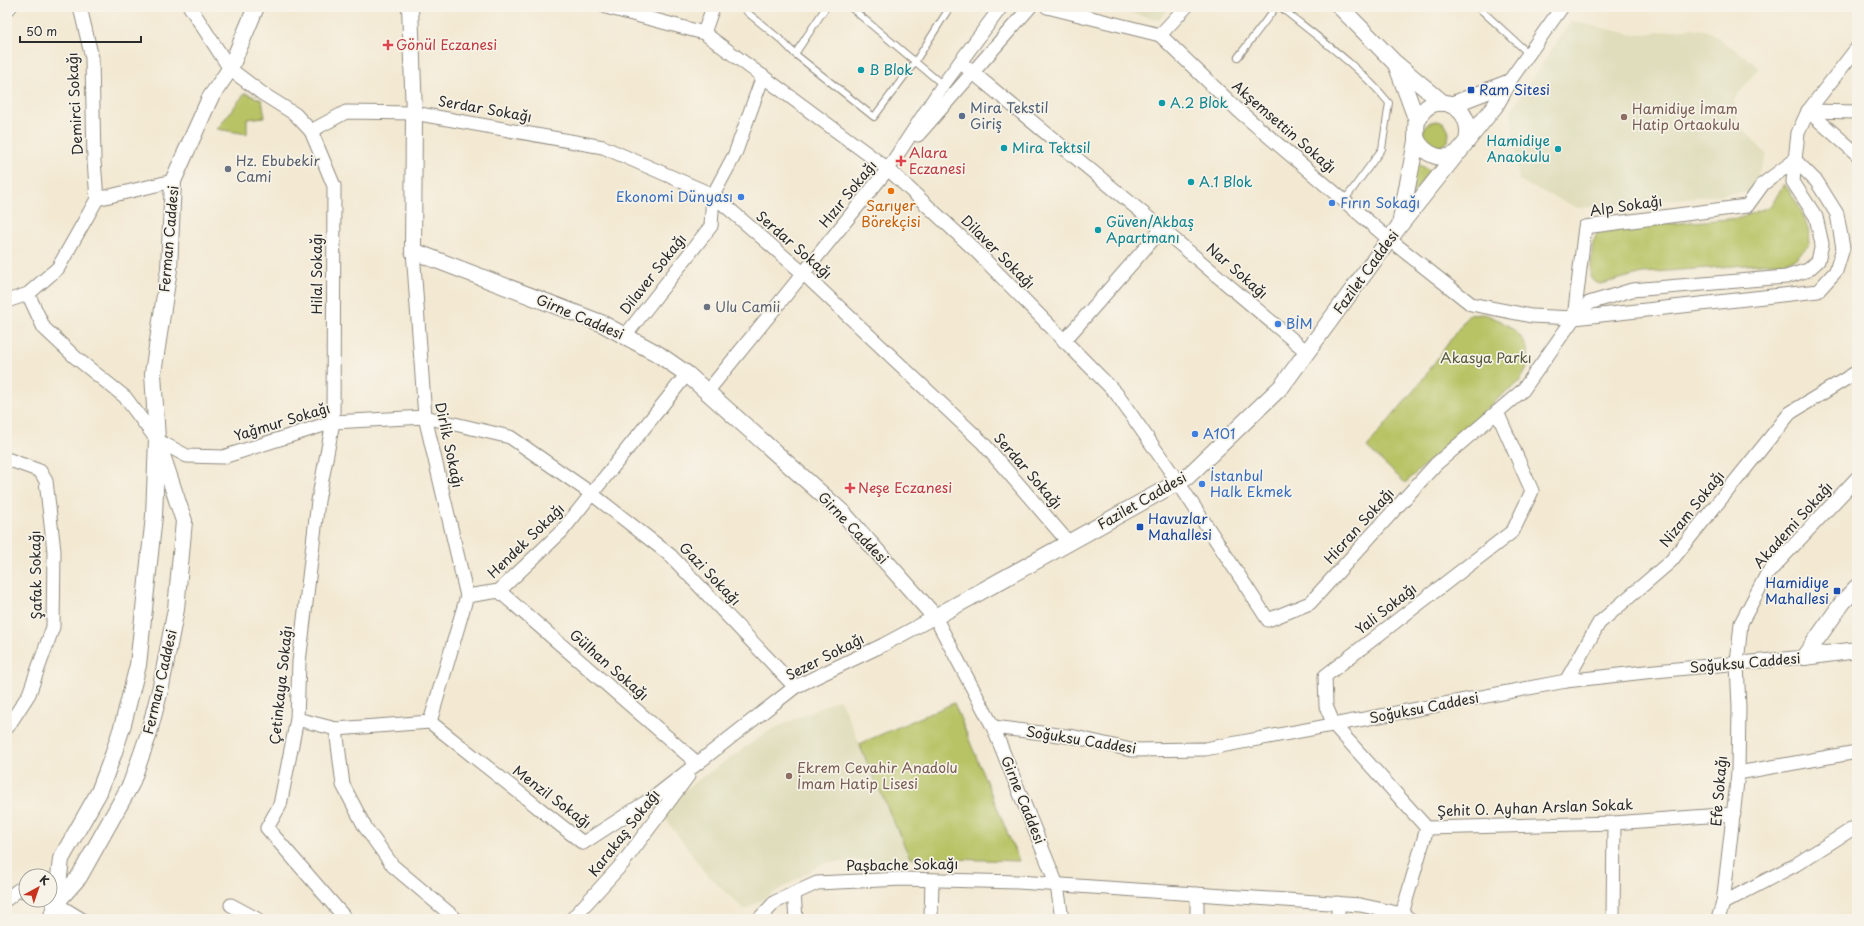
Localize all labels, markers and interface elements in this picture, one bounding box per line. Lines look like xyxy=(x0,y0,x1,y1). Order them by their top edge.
scale bar xyxy=(20,18,141,44)
text: 50 m xyxy=(26,22,57,40)
place label: Gönül Eczanesi xyxy=(396,34,497,55)
marker: Gönül Eczanesi xyxy=(383,40,393,50)
street label: Demirci Sokağı xyxy=(61,52,88,156)
place label: B Blok xyxy=(869,59,913,80)
marker: B Blok xyxy=(856,65,866,75)
street label: Akşemsettin Sokağı xyxy=(1228,75,1341,178)
place label: Ram Sitesi xyxy=(1479,79,1550,100)
marker: Ram Sitesi xyxy=(1466,85,1476,95)
street label: Serdar Sokağı xyxy=(437,90,534,127)
place label: A.2 Blok xyxy=(1170,92,1229,113)
place label: Mira Tekstil Giriş xyxy=(970,97,1048,134)
marker: A.2 Blok xyxy=(1157,98,1167,108)
place label: Hamidiye İmam Hatip Ortaokulu xyxy=(1632,98,1740,135)
marker: Mira Tekstil Giriş xyxy=(957,111,967,121)
marker: Hamidiye İmam Hatip Ortaokulu xyxy=(1619,112,1629,122)
place label: Hamidiye Anaokulu xyxy=(1486,130,1550,167)
place label: Mira Tektsil xyxy=(1012,137,1091,158)
place label: Alara Eczanesi xyxy=(909,142,966,179)
marker: Mira Tektsil xyxy=(999,143,1009,153)
marker: Hamidiye Anaokulu xyxy=(1553,144,1563,154)
place label: Hz. Ebubekir Cami xyxy=(236,150,320,187)
street label: Hızır Sokağı xyxy=(814,155,881,232)
marker: Alara Eczanesi xyxy=(896,156,906,166)
marker: Hz. Ebubekir Cami xyxy=(223,164,233,174)
place label: A.1 Blok xyxy=(1199,171,1253,192)
marker: A.1 Blok xyxy=(1186,177,1196,187)
street label: Ferman Caddesi xyxy=(153,185,184,293)
place label: Ekonomi Dünyası xyxy=(616,186,733,207)
marker: Sarıyer Börekçisi xyxy=(886,186,896,196)
street label: Alp Sokağı xyxy=(1588,190,1664,221)
marker: Ekonomi Dünyası xyxy=(736,192,746,202)
place label: Fırın Sokağı xyxy=(1340,192,1420,213)
place label: Sarıyer Börekçisi xyxy=(861,195,921,232)
marker: Fırın Sokağı xyxy=(1327,198,1337,208)
street label: Serdar Sokağı xyxy=(752,206,837,284)
street label: Dilaver Sokağı xyxy=(957,210,1040,293)
place label: Güven/Akbaş Apartmanı xyxy=(1106,211,1194,248)
marker: Güven/Akbaş Apartmanı xyxy=(1093,225,1103,235)
street label: Fazilet Caddesi xyxy=(1328,225,1404,318)
street label: Dilaver Sokağı xyxy=(614,229,691,318)
street label: Hilal Sokağı xyxy=(306,233,327,315)
street label: Nar Sokağı xyxy=(1202,238,1273,303)
street label: Girne Caddesi xyxy=(533,289,627,344)
place label: Ulu Camii xyxy=(715,296,780,317)
marker: Ulu Camii xyxy=(702,302,712,312)
place label: BİM xyxy=(1286,313,1313,334)
marker: BİM xyxy=(1273,319,1283,329)
park label: Akasya Parkı xyxy=(1440,347,1532,368)
street label: Yağmur Sokağı xyxy=(231,397,332,446)
street label: Dirlik Sokağı xyxy=(430,400,469,490)
place label: A101 xyxy=(1203,423,1235,444)
street label: Serdar Sokağı xyxy=(989,428,1067,513)
marker: A101 xyxy=(1190,429,1200,439)
place label: İstanbul Halk Ekmek xyxy=(1210,465,1292,502)
street label: Fazilet Caddesi xyxy=(1093,466,1190,535)
street label: Nizam Sokağı xyxy=(1654,466,1729,551)
place label: Neşe Eczanesi xyxy=(858,477,952,498)
street label: Akademi Sokağı xyxy=(1748,477,1837,572)
marker: İstanbul Halk Ekmek xyxy=(1197,479,1207,489)
marker: Neşe Eczanesi xyxy=(845,483,855,493)
street label: Hicran Sokağı xyxy=(1319,483,1398,568)
street label: Girne Caddesi xyxy=(813,487,893,569)
street label: Hendek Sokağı xyxy=(482,498,569,583)
place label: Havuzlar Mahallesi xyxy=(1148,508,1212,545)
marker: Havuzlar Mahallesi xyxy=(1135,522,1145,532)
street label: Şafak Sokağı xyxy=(24,530,47,620)
street label: Gazi Sokağı xyxy=(675,537,746,610)
place label: Hamidiye Mahallesi xyxy=(1765,572,1829,609)
street label: Yali Sokağı xyxy=(1351,578,1421,639)
marker: Hamidiye Mahallesi xyxy=(1832,586,1842,596)
street label: Çetinkaya Sokağı xyxy=(264,624,297,745)
street label: Gülhan Sokağı xyxy=(565,624,654,705)
street label: Ferman Caddesi xyxy=(137,627,182,736)
street label: Sezer Sokağı xyxy=(782,628,868,685)
street label: Soğuksu Caddesi xyxy=(1689,647,1801,678)
street label: Soğuksu Caddesi xyxy=(1367,687,1481,728)
street label: Soğuksu Caddesi xyxy=(1024,720,1138,759)
street label: Girne Caddesi xyxy=(996,753,1051,847)
street label: Efe Sokağı xyxy=(1705,755,1732,827)
place label: Ekrem Cevahir Anadolu İmam Hatip Lisesi xyxy=(797,757,958,794)
street label: Menzil Sokağı xyxy=(509,760,596,833)
marker: Ekrem Cevahir Anadolu İmam Hatip Lisesi xyxy=(784,771,794,781)
street label: Karakaş Sokağı xyxy=(583,785,664,881)
street label: Şehit O. Ayhan Arslan Sokak xyxy=(1437,794,1633,821)
street label: Paşbache Sokağı xyxy=(846,853,958,876)
north arrow xyxy=(18,868,58,908)
text: K xyxy=(36,871,53,889)

